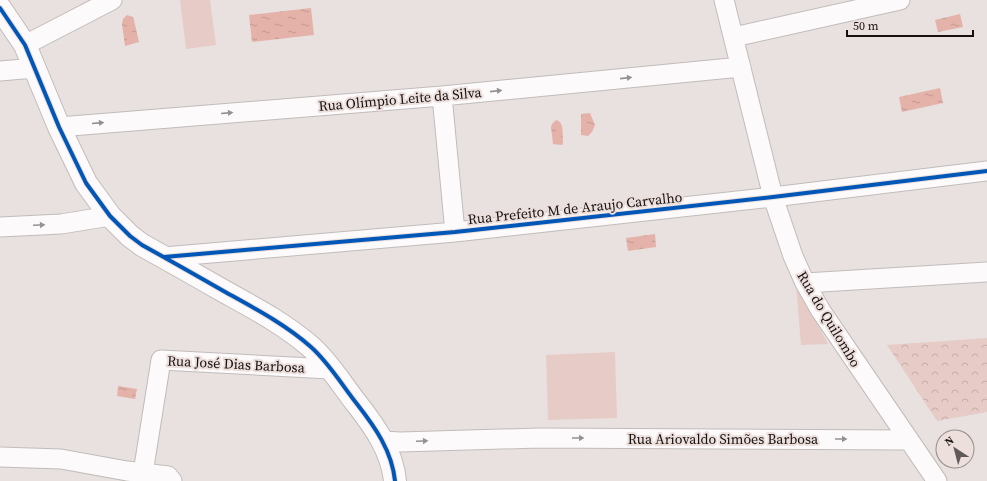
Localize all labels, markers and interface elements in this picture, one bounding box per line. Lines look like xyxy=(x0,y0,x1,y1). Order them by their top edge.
scale bar xyxy=(847,12,973,38)
text: 50 m xyxy=(853,18,879,34)
one-way arrow xyxy=(620,75,632,81)
street label: Rua Olímpio Leite da Silva xyxy=(318,82,483,116)
one-way arrow xyxy=(490,87,502,94)
one-way arrow xyxy=(221,110,233,117)
one-way arrow xyxy=(92,120,104,127)
street label: Rua Prefeito M de Araujo Carvalho xyxy=(467,187,684,229)
one-way arrow xyxy=(33,222,45,229)
street label: Rua do Quilombo xyxy=(792,267,866,371)
street label: Rua José Dias Barbosa xyxy=(167,350,306,378)
street label: Rua Ariovaldo Simões Barbosa xyxy=(628,429,819,449)
north arrow xyxy=(935,429,975,469)
text: N xyxy=(942,433,957,450)
one-way arrow xyxy=(572,435,585,441)
one-way arrow xyxy=(835,436,848,442)
one-way arrow xyxy=(416,438,428,445)

